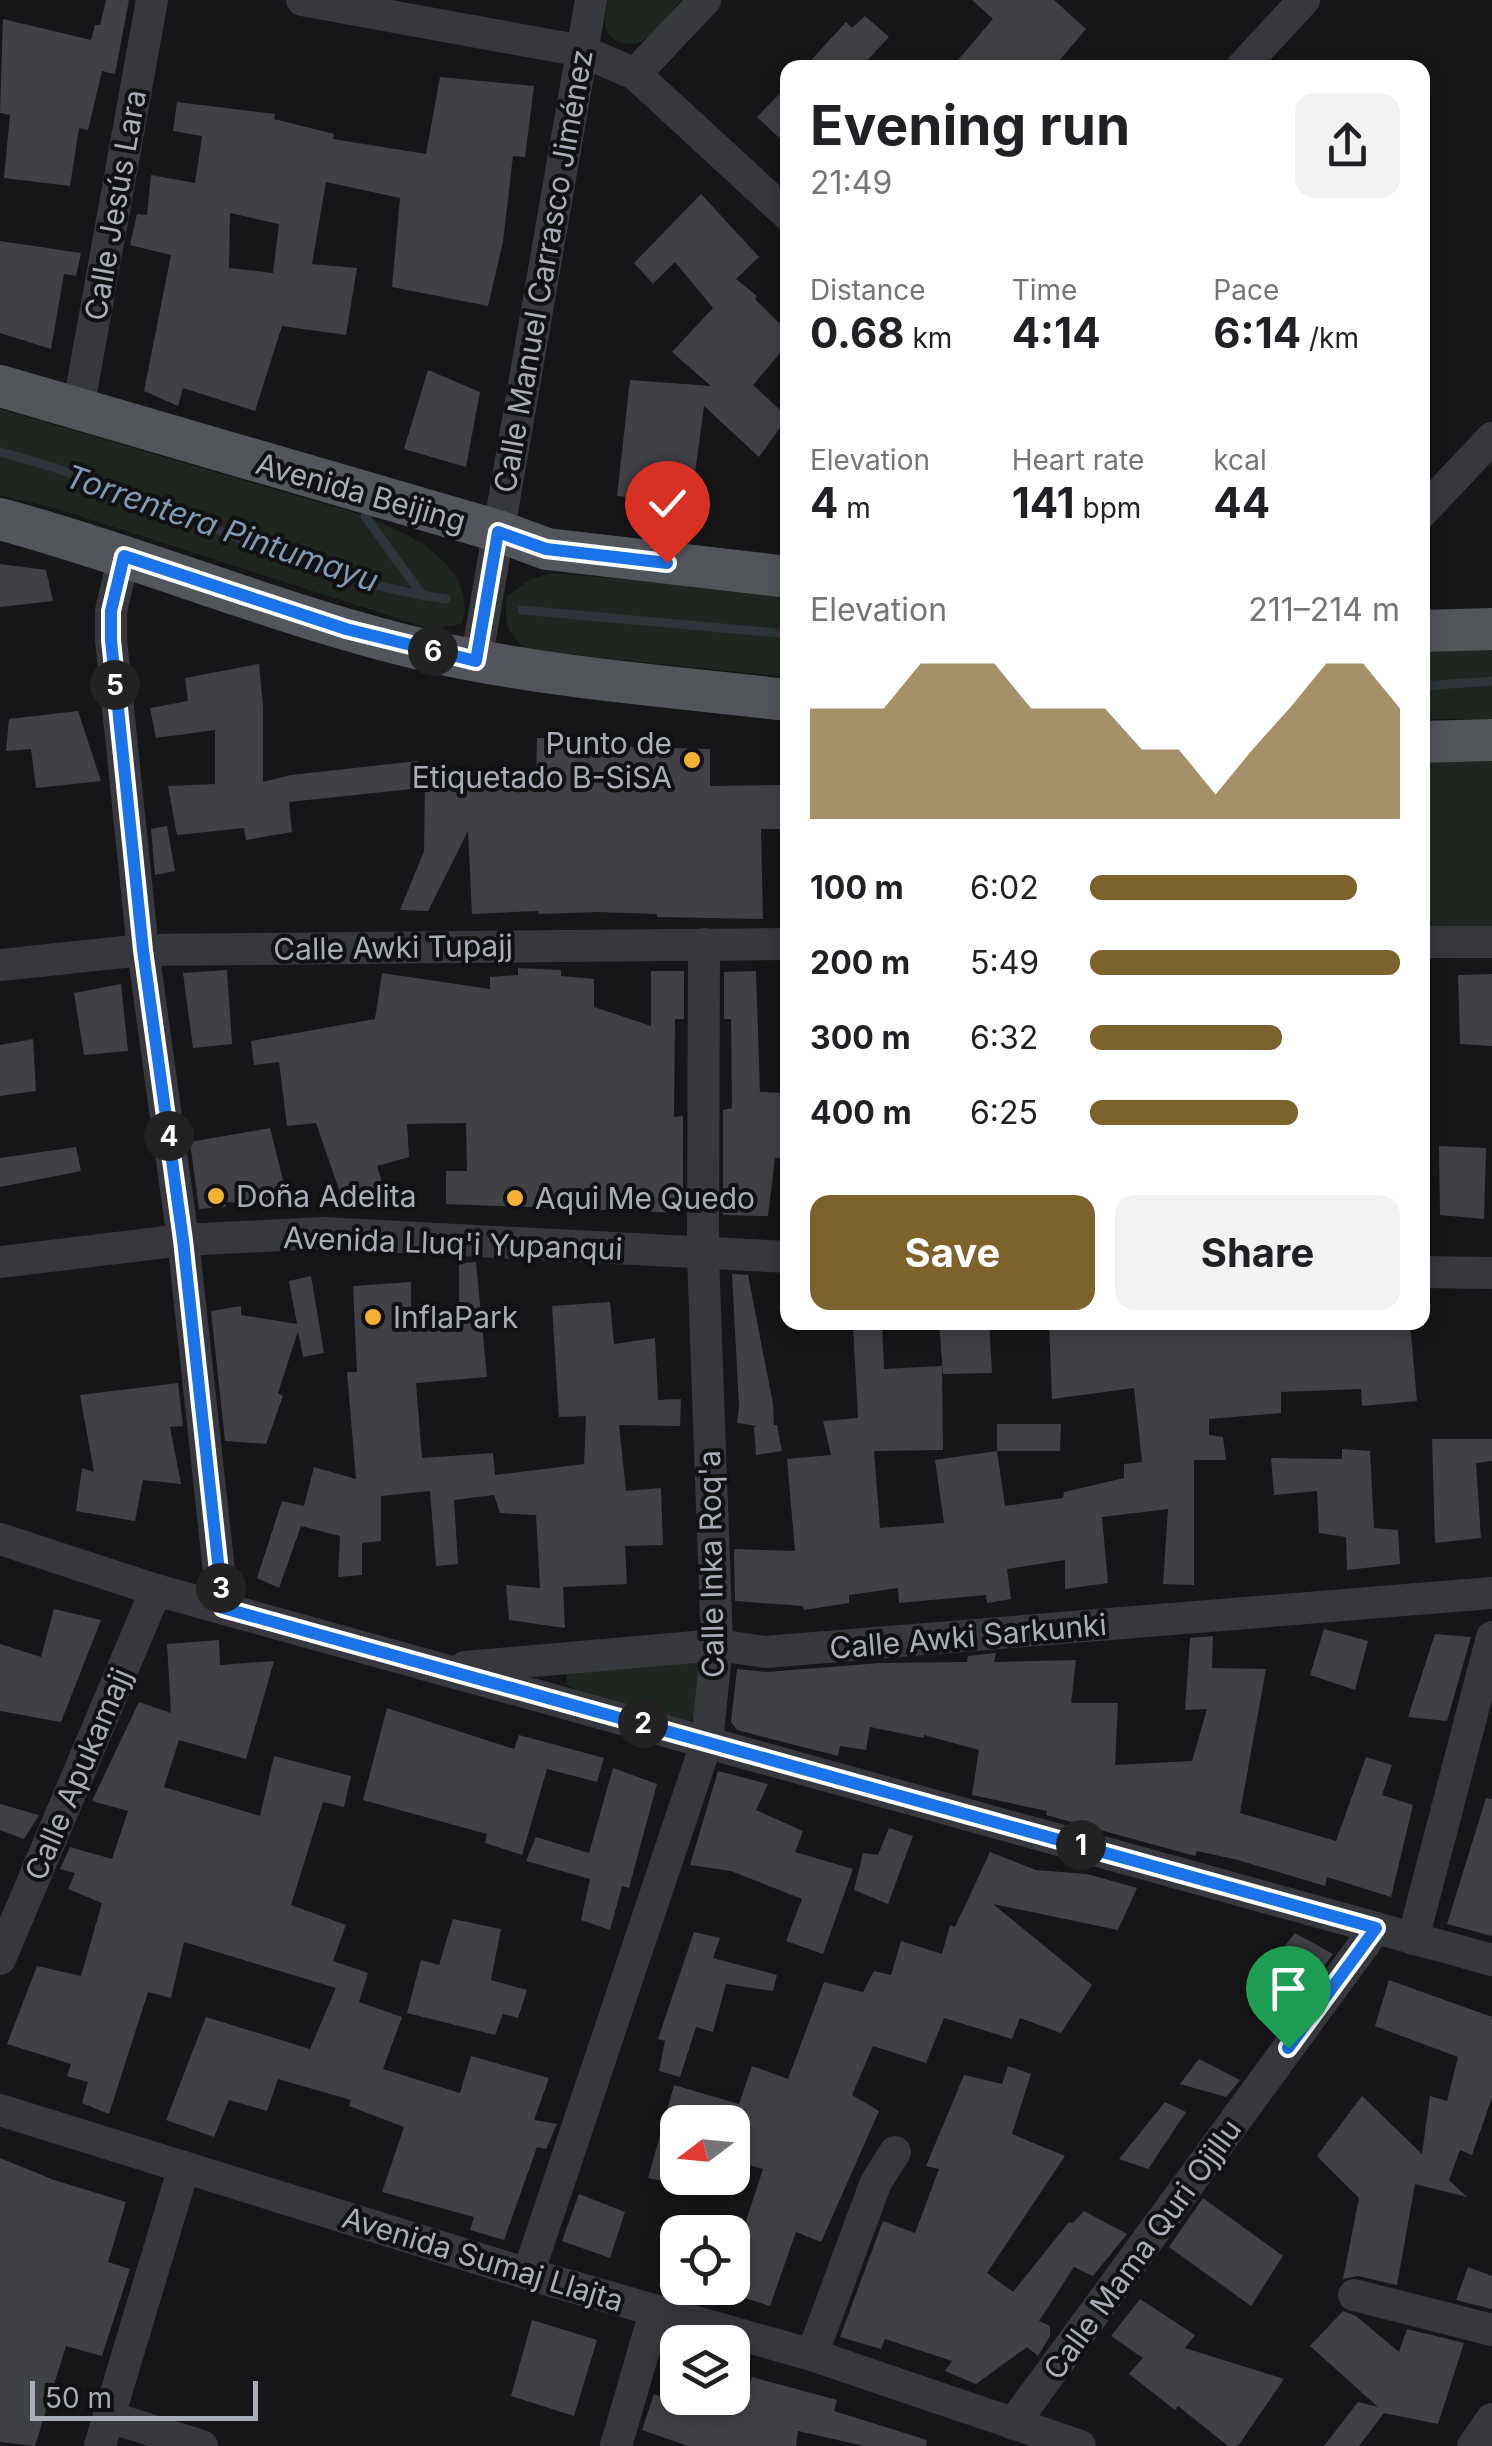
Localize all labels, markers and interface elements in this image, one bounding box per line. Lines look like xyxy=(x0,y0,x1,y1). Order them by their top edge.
street label: Calle Manuel Carrasco Jiménez xyxy=(486,47,600,495)
street label: Calle Jesús Lara xyxy=(77,87,153,323)
text: Evening run xyxy=(810,92,1130,158)
button: share xyxy=(1295,93,1400,198)
text: 21:49 xyxy=(810,163,892,202)
text: Distance xyxy=(810,273,926,307)
text: Time xyxy=(1012,273,1077,307)
text: Pace xyxy=(1213,273,1279,307)
text: 0.68 xyxy=(810,307,905,358)
text: 4:14 xyxy=(1012,307,1101,358)
text: 6:14 xyxy=(1213,307,1301,358)
text: km xyxy=(905,321,952,355)
text: /km xyxy=(1301,321,1359,355)
text: Elevation xyxy=(810,443,930,477)
text: Heart rate xyxy=(1012,443,1144,477)
text: kcal xyxy=(1213,443,1267,477)
street label: Avenida Beijing xyxy=(252,445,470,539)
water label: Torrentera Pintumayu xyxy=(60,456,384,600)
pin xyxy=(625,461,710,564)
icon: check xyxy=(640,476,695,531)
text: 4 xyxy=(810,477,838,528)
text: 141 xyxy=(1012,477,1075,528)
text: 44 xyxy=(1213,477,1270,528)
text: m xyxy=(838,491,871,525)
text: bpm xyxy=(1075,491,1141,525)
text: Elevation xyxy=(810,590,947,629)
text: 211–214 m xyxy=(1248,590,1400,629)
pin: 6 xyxy=(408,626,458,676)
text: 6 xyxy=(424,634,442,668)
pin: 5 xyxy=(90,660,140,710)
text: 5 xyxy=(106,668,124,702)
place label: Punto de Etiquetado B-SiSA xyxy=(412,725,672,795)
marker: Punto de Etiquetado B-SiSA xyxy=(681,749,703,771)
text: 100 m xyxy=(810,868,904,907)
text: 6:02 xyxy=(970,868,1039,907)
street label: Calle Awki Tupajj xyxy=(273,927,513,967)
text: 200 m xyxy=(810,943,910,982)
text: 5:49 xyxy=(970,943,1039,982)
text: 300 m xyxy=(810,1018,911,1057)
text: 6:32 xyxy=(970,1018,1038,1057)
text: 400 m xyxy=(810,1093,912,1132)
text: 6:25 xyxy=(970,1093,1038,1132)
pin: 4 xyxy=(144,1111,194,1161)
text: 4 xyxy=(160,1119,178,1153)
place label: Doña Adelita xyxy=(236,1178,417,1214)
place label: Aqui Me Quedo xyxy=(535,1180,755,1216)
marker: Doña Adelita xyxy=(205,1185,227,1207)
marker: Aqui Me Quedo xyxy=(504,1187,526,1209)
button: Save xyxy=(810,1195,1095,1310)
button: Share xyxy=(1115,1195,1400,1310)
street label: Avenida Lluq'i Yupanqui xyxy=(283,1219,623,1267)
place label: InflaPark xyxy=(393,1299,519,1335)
marker: InflaPark xyxy=(362,1306,384,1328)
street label: Calle Inka Roq'a xyxy=(691,1450,731,1678)
pin: 3 xyxy=(196,1563,246,1613)
text: 3 xyxy=(212,1571,230,1605)
street label: Calle Awki Sarkunki xyxy=(828,1606,1108,1666)
street label: Calle Apukamajj xyxy=(17,1662,139,1886)
pin: 2 xyxy=(618,1698,668,1748)
text: 2 xyxy=(634,1706,652,1740)
pin: 1 xyxy=(1056,1820,1106,1870)
text: 1 xyxy=(1075,1828,1087,1862)
pin xyxy=(1246,1946,1331,2049)
icon: arrive xyxy=(1261,1961,1316,2016)
north arrow xyxy=(660,2105,750,2195)
map controls xyxy=(660,2105,750,2415)
street label: Calle Mama Quri Ojjllu xyxy=(1036,2112,1248,2386)
street label: Avenida Sumaj Llajta xyxy=(338,2199,628,2319)
button: locate xyxy=(660,2215,750,2305)
button: layers xyxy=(660,2325,750,2415)
scale bar xyxy=(30,2376,258,2420)
text: 50 m xyxy=(45,2381,112,2415)

